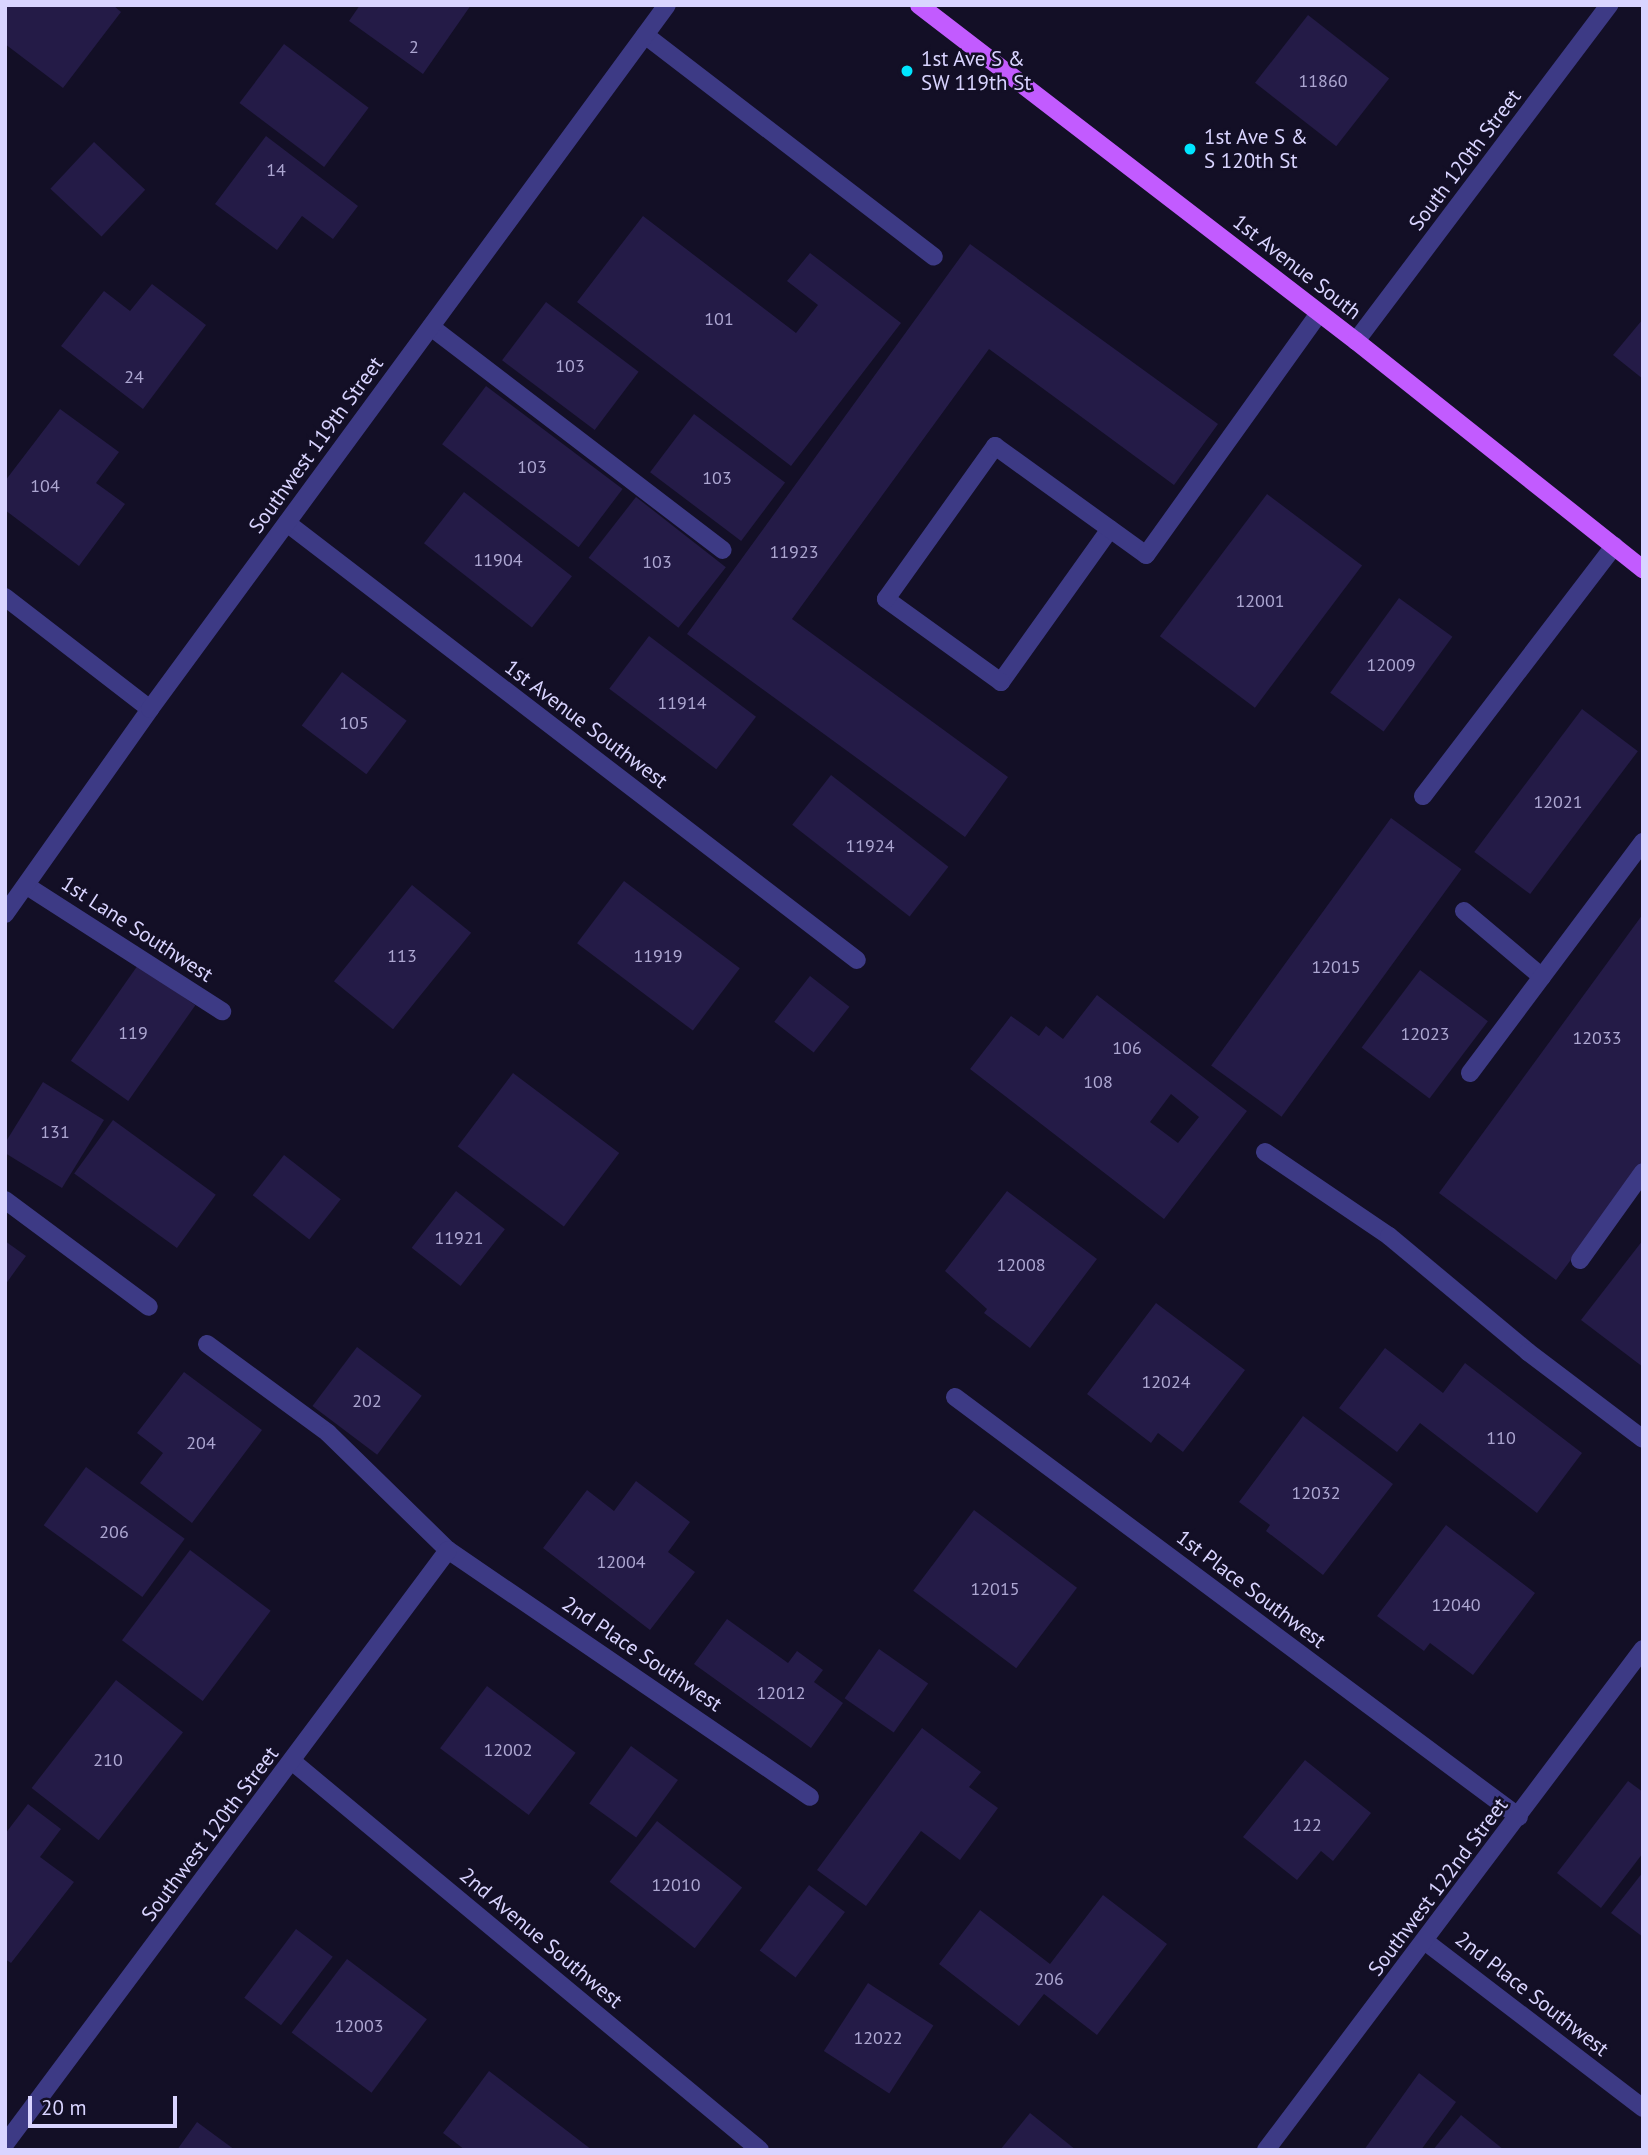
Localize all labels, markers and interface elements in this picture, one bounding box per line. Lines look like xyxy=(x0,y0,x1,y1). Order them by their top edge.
house number: 2 xyxy=(409,36,419,58)
place label: 1st Ave S & SW 119th St xyxy=(921,46,1032,96)
marker: 1st Ave S & SW 119th St xyxy=(899,63,915,79)
house number: 11860 xyxy=(1298,70,1348,92)
street label: South 120th Street xyxy=(1404,84,1526,236)
place label: 1st Ave S & S 120th St xyxy=(1204,124,1309,174)
marker: 1st Ave S & S 120th St xyxy=(1182,141,1198,157)
house number: 14 xyxy=(266,159,286,181)
street label: 1st Avenue South xyxy=(1228,209,1366,325)
house number: 101 xyxy=(704,308,734,330)
street label: Southwest 119th Street xyxy=(244,352,388,538)
house number: 103 xyxy=(555,355,585,377)
house number: 24 xyxy=(124,366,144,388)
house number: 103 xyxy=(517,456,547,478)
house number: 103 xyxy=(702,467,732,489)
house number: 104 xyxy=(30,475,60,497)
house number: 11923 xyxy=(769,541,819,563)
house number: 11904 xyxy=(473,549,523,571)
house number: 103 xyxy=(642,551,672,573)
house number: 12001 xyxy=(1235,590,1285,612)
street label: 1st Avenue Southwest xyxy=(499,654,673,794)
house number: 12009 xyxy=(1366,654,1416,676)
house number: 11914 xyxy=(657,692,707,714)
house number: 105 xyxy=(339,712,369,734)
house number: 12021 xyxy=(1533,791,1583,813)
house number: 11924 xyxy=(845,835,895,857)
street label: 1st Lane Southwest xyxy=(56,871,218,987)
house number: 113 xyxy=(387,945,417,967)
house number: 11919 xyxy=(633,945,683,967)
house number: 12015 xyxy=(1311,956,1361,978)
house number: 119 xyxy=(118,1022,148,1044)
house number: 12023 xyxy=(1400,1023,1450,1045)
house number: 12033 xyxy=(1572,1027,1622,1049)
house number: 106 xyxy=(1112,1037,1142,1059)
house number: 108 xyxy=(1083,1071,1113,1093)
house number: 131 xyxy=(40,1121,70,1143)
house number: 11921 xyxy=(434,1227,484,1249)
house number: 12008 xyxy=(996,1254,1046,1276)
house number: 12024 xyxy=(1141,1371,1191,1393)
house number: 202 xyxy=(352,1390,382,1412)
house number: 110 xyxy=(1486,1427,1516,1449)
house number: 204 xyxy=(186,1432,216,1454)
house number: 12032 xyxy=(1291,1482,1341,1504)
house number: 206 xyxy=(99,1521,129,1543)
street label: 1st Place Southwest xyxy=(1171,1525,1331,1653)
house number: 12004 xyxy=(596,1551,646,1573)
house number: 12015 xyxy=(970,1578,1020,1600)
street label: 2nd Place Southwest xyxy=(557,1591,727,1717)
house number: 12040 xyxy=(1431,1594,1481,1616)
house number: 12012 xyxy=(756,1682,806,1704)
house number: 12002 xyxy=(483,1739,533,1761)
street label: Southwest 120th Street xyxy=(136,1742,284,1926)
house number: 210 xyxy=(93,1749,123,1771)
street label: Southwest 122nd Street xyxy=(1363,1793,1513,1981)
house number: 122 xyxy=(1292,1814,1322,1836)
street label: 2nd Avenue Southwest xyxy=(454,1862,628,2014)
house number: 12010 xyxy=(651,1874,701,1896)
street label: 2nd Place Southwest xyxy=(1450,1926,1614,2062)
house number: 206 xyxy=(1034,1968,1064,1990)
house number: 12003 xyxy=(334,2015,384,2037)
house number: 12022 xyxy=(853,2027,903,2049)
scale bar xyxy=(32,2082,180,2126)
text: 20 m xyxy=(41,2094,87,2121)

